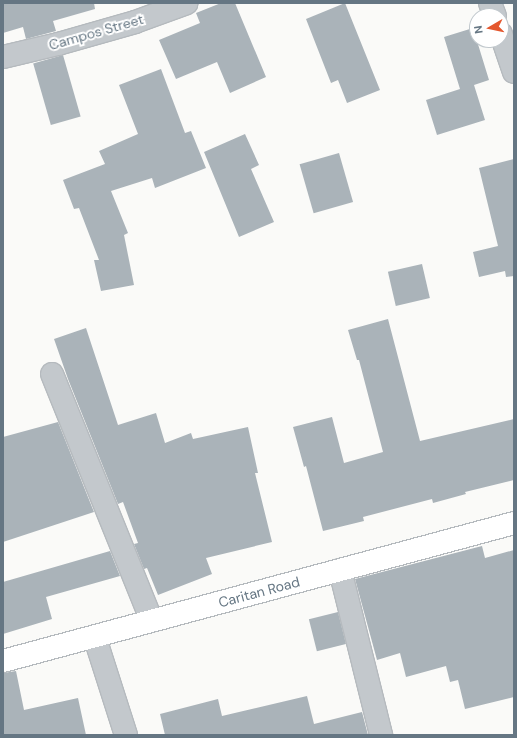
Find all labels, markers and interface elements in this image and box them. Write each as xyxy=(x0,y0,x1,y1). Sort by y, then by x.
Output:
north arrow xyxy=(469,8,509,48)
street label: Campos Street xyxy=(47,10,145,54)
text: N xyxy=(471,25,486,35)
street label: Caritan Road xyxy=(216,573,302,611)

